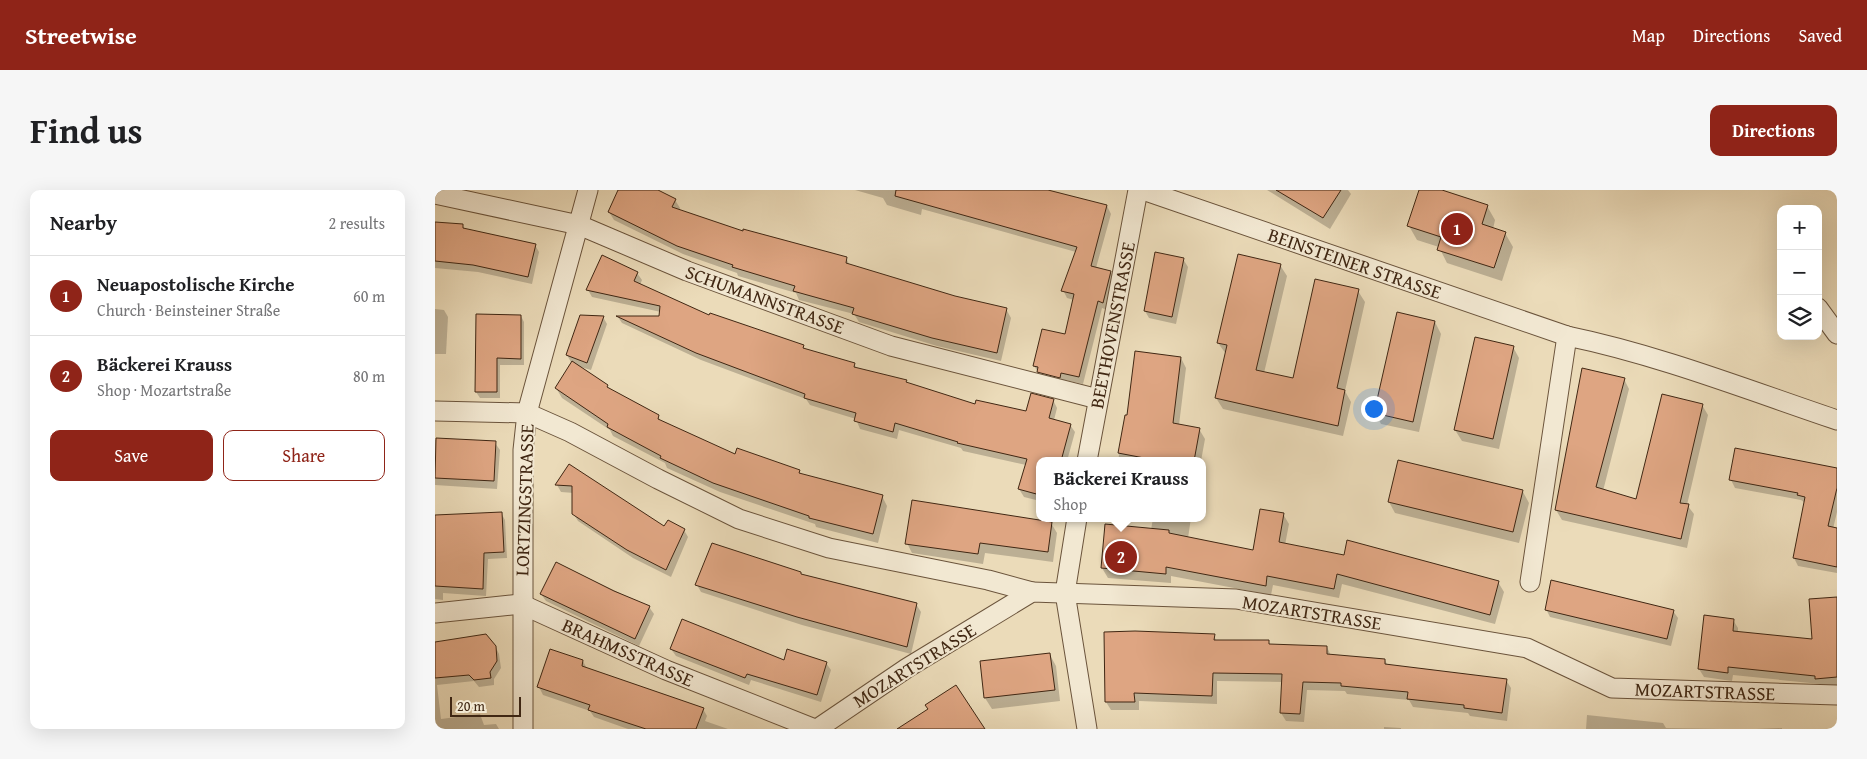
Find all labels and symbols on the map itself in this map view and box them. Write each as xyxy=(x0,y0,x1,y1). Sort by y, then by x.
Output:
pin: 1 xyxy=(1441,210,1473,248)
street label: BEINSTEINER STRASSE xyxy=(1265,220,1446,306)
street label: BEETHOVENSTRASSE xyxy=(1082,239,1142,411)
street label: SCHUMANNSTRASSE xyxy=(682,257,849,341)
your location xyxy=(1361,396,1387,422)
street label: LORTZINGSTRASSE xyxy=(507,423,541,576)
pin: 2 xyxy=(1105,538,1137,576)
street label: MOZARTSTRASSE xyxy=(1240,587,1384,637)
street label: BRAHMSSTRASSE xyxy=(558,610,699,694)
street label: MOZARTSTRASSE xyxy=(847,616,981,714)
street label: MOZARTSTRASSE xyxy=(1634,675,1776,707)
scale bar xyxy=(450,694,521,717)

